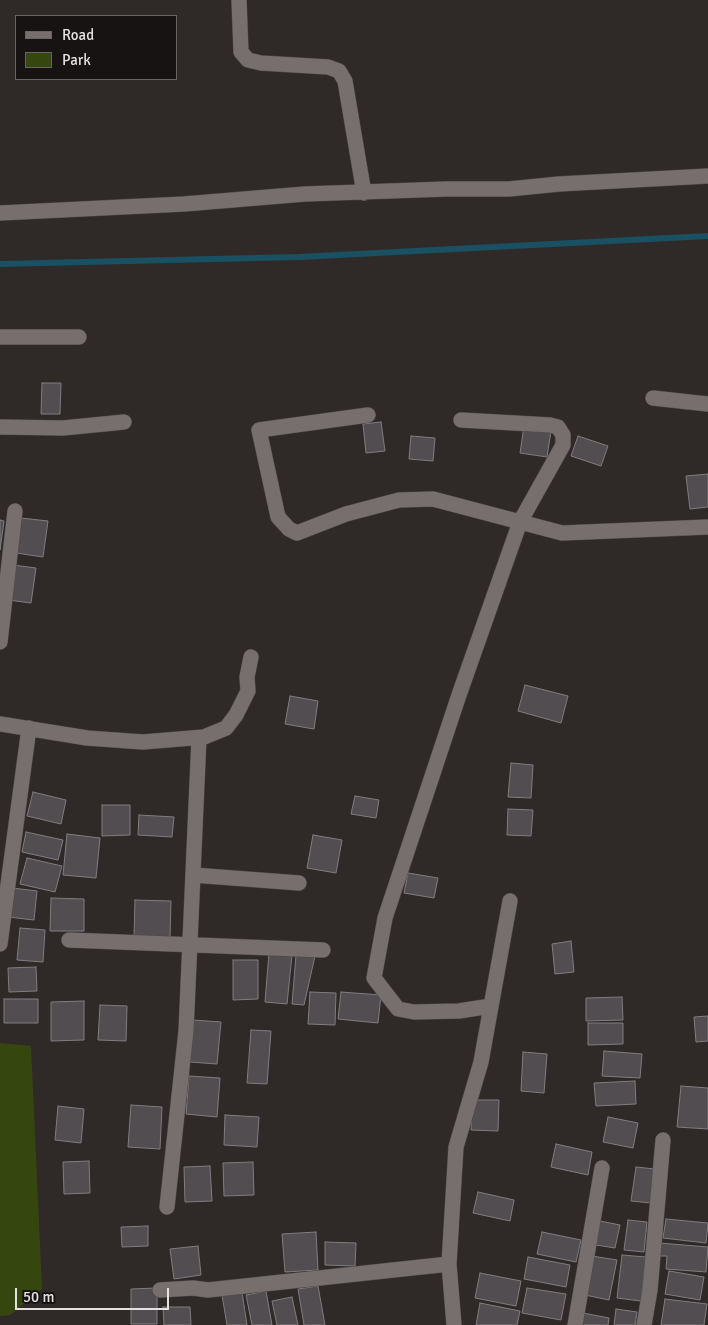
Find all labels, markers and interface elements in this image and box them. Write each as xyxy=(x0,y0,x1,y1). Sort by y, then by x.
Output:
legend xyxy=(15,15,178,80)
text: Road xyxy=(62,26,94,44)
text: Park xyxy=(62,51,91,69)
scale bar xyxy=(18,1278,171,1310)
text: 50 m xyxy=(23,1288,54,1306)

